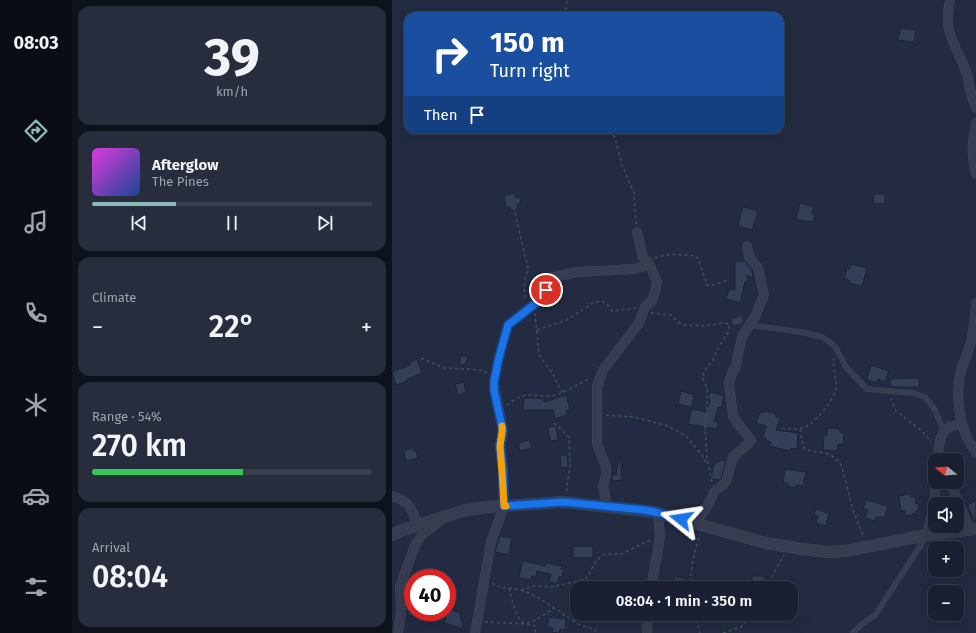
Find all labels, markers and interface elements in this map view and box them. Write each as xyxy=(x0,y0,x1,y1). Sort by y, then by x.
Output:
text: 39 xyxy=(204,26,260,89)
text: 150 m xyxy=(490,26,565,59)
icon: right xyxy=(424,28,476,80)
text: 08:03 xyxy=(13,32,59,54)
text: Turn right xyxy=(490,60,570,82)
text: km/h xyxy=(216,84,248,99)
icon: arrive xyxy=(466,104,488,126)
text: Then xyxy=(424,106,458,124)
icon: directions xyxy=(22,117,50,145)
text: Afterglow xyxy=(152,156,218,174)
text: The Pines xyxy=(152,174,209,189)
icon: music xyxy=(22,208,50,236)
icon: previous xyxy=(128,212,150,234)
icon: pause xyxy=(221,212,243,234)
icon: next xyxy=(314,212,336,234)
pin xyxy=(529,273,563,307)
icon: arrive xyxy=(535,279,557,301)
text: Climate xyxy=(92,290,136,305)
icon: phone xyxy=(22,299,50,327)
text: 22° xyxy=(209,309,255,345)
text: − xyxy=(92,314,103,341)
text: + xyxy=(361,314,372,341)
icon: climate xyxy=(22,391,50,419)
text: Range · 54% xyxy=(92,409,162,424)
text: 270 km xyxy=(92,428,187,464)
north arrow xyxy=(928,453,964,489)
map controls xyxy=(928,453,964,621)
icon: car xyxy=(22,482,50,510)
button: sound xyxy=(928,497,964,533)
position arrow xyxy=(660,498,702,540)
text: Arrival xyxy=(92,540,130,555)
button: + xyxy=(928,541,964,577)
text: 08:04 xyxy=(92,559,168,595)
speed limit sign: 40 xyxy=(404,569,456,621)
icon: filters xyxy=(22,573,50,601)
button: − xyxy=(928,585,964,621)
text: 08:04 · 1 min · 350 m xyxy=(616,592,752,610)

